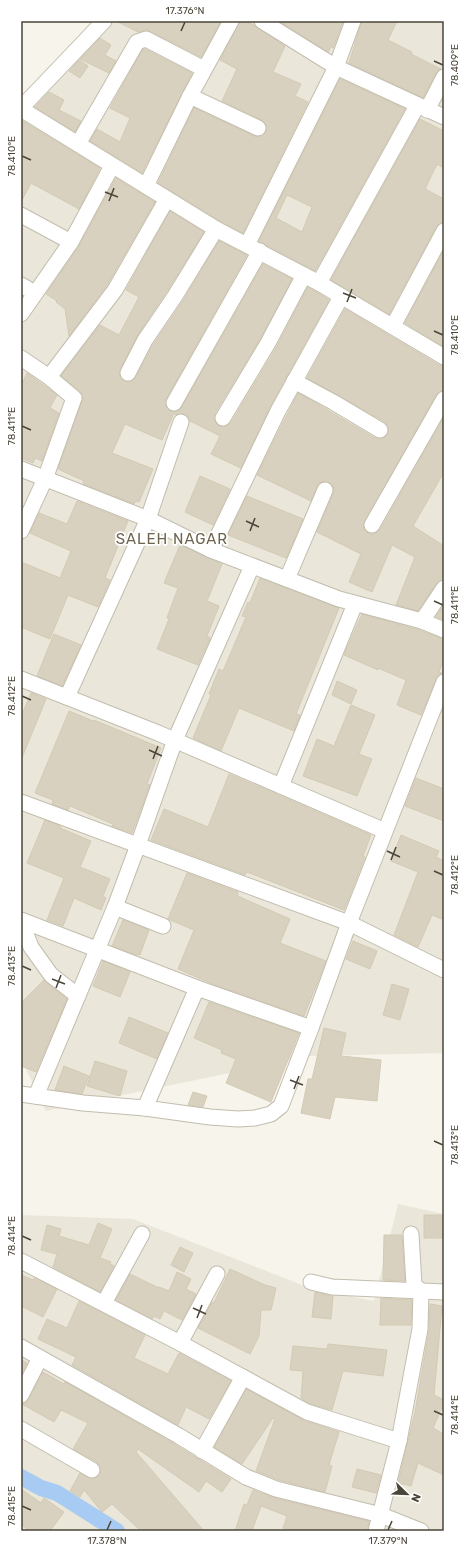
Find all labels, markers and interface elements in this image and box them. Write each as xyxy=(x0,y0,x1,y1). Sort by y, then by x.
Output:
text: 17.376°N xyxy=(166,5,205,17)
text: 78.409°E xyxy=(449,44,461,86)
text: 78.410°E xyxy=(6,136,18,176)
text: 78.410°E xyxy=(449,315,461,355)
text: 78.411°E xyxy=(6,407,18,445)
district label: SALEH NAGAR xyxy=(116,530,228,548)
text: 78.411°E xyxy=(449,586,461,624)
text: 78.412°E xyxy=(6,676,18,716)
text: 78.412°E xyxy=(449,855,461,895)
text: 78.413°E xyxy=(6,946,18,986)
text: 78.413°E xyxy=(449,1125,461,1165)
text: 78.414°E xyxy=(6,1216,18,1256)
text: 78.414°E xyxy=(449,1395,461,1435)
north arrow xyxy=(387,1474,427,1514)
text: 78.415°E xyxy=(6,1486,18,1526)
text: N xyxy=(408,1492,423,1504)
text: 17.378°N xyxy=(87,1535,127,1547)
text: 17.379°N xyxy=(368,1535,408,1547)

